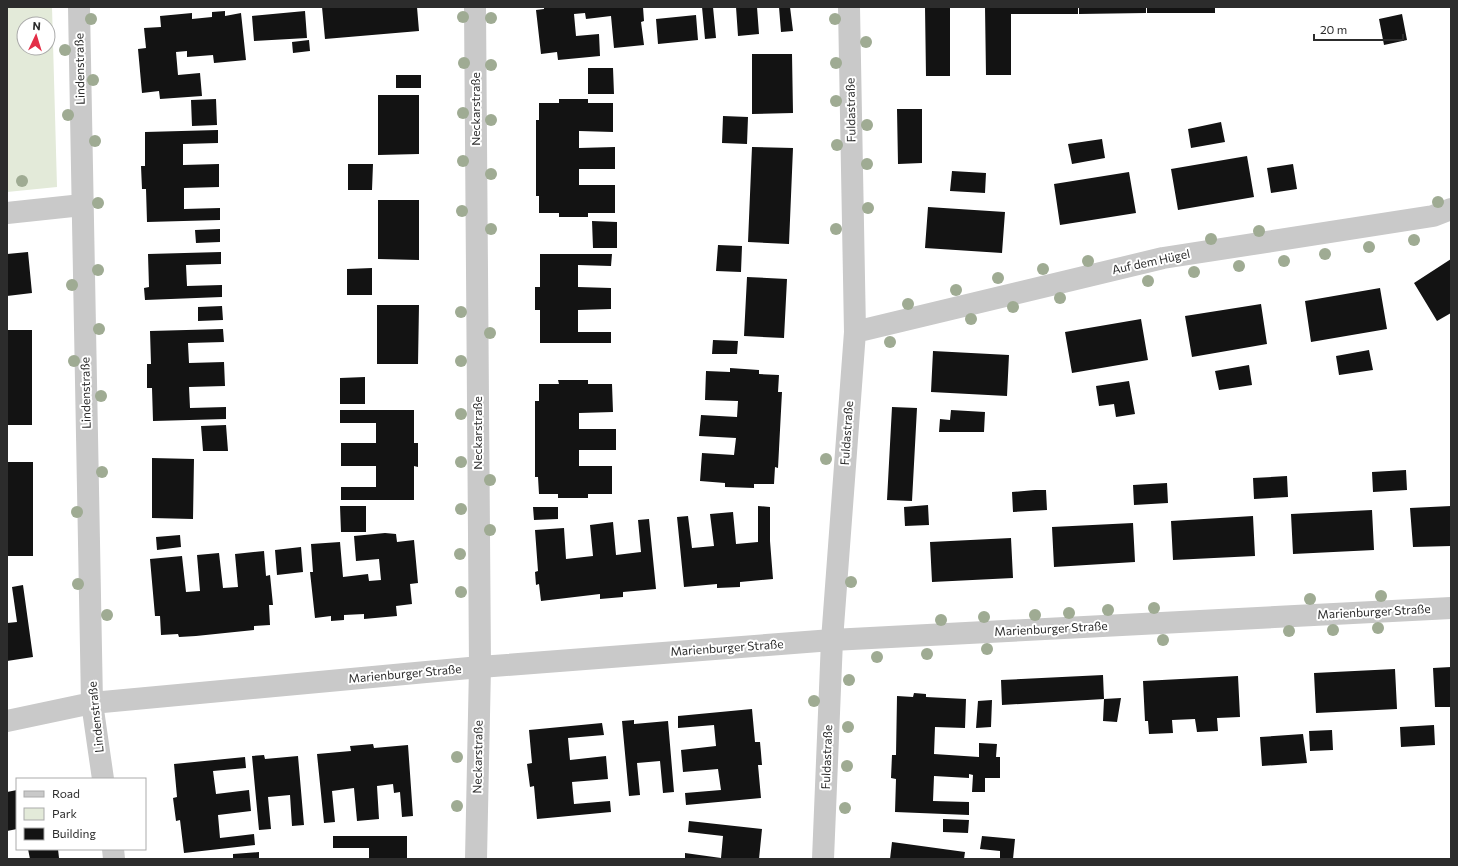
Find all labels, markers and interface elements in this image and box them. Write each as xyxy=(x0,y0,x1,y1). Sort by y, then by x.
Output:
north arrow xyxy=(16,16,56,56)
scale bar xyxy=(1314,16,1403,42)
text: N xyxy=(32,19,41,32)
text: 20 m xyxy=(1320,22,1347,36)
street label: Lindenstraße xyxy=(71,33,87,105)
street label: Neckarstraße xyxy=(468,72,482,146)
street label: Fuldastraße xyxy=(842,78,858,142)
street label: Auf dem Hügel xyxy=(1111,246,1191,276)
street label: Lindenstraße xyxy=(77,357,93,429)
street label: Neckarstraße xyxy=(470,396,484,470)
street label: Fuldastraße xyxy=(837,400,855,466)
street label: Marienburger Straße xyxy=(1317,601,1431,621)
street label: Marienburger Straße xyxy=(994,618,1108,638)
street label: Marienburger Straße xyxy=(670,636,784,658)
street label: Marienburger Straße xyxy=(348,661,462,685)
street label: Lindenstraße xyxy=(84,681,106,754)
street label: Neckarstraße xyxy=(469,720,485,794)
street label: Fuldastraße xyxy=(818,724,834,789)
legend xyxy=(16,778,146,850)
text: Road xyxy=(52,786,80,800)
text: Park xyxy=(52,806,78,820)
text: Building xyxy=(52,826,96,840)

